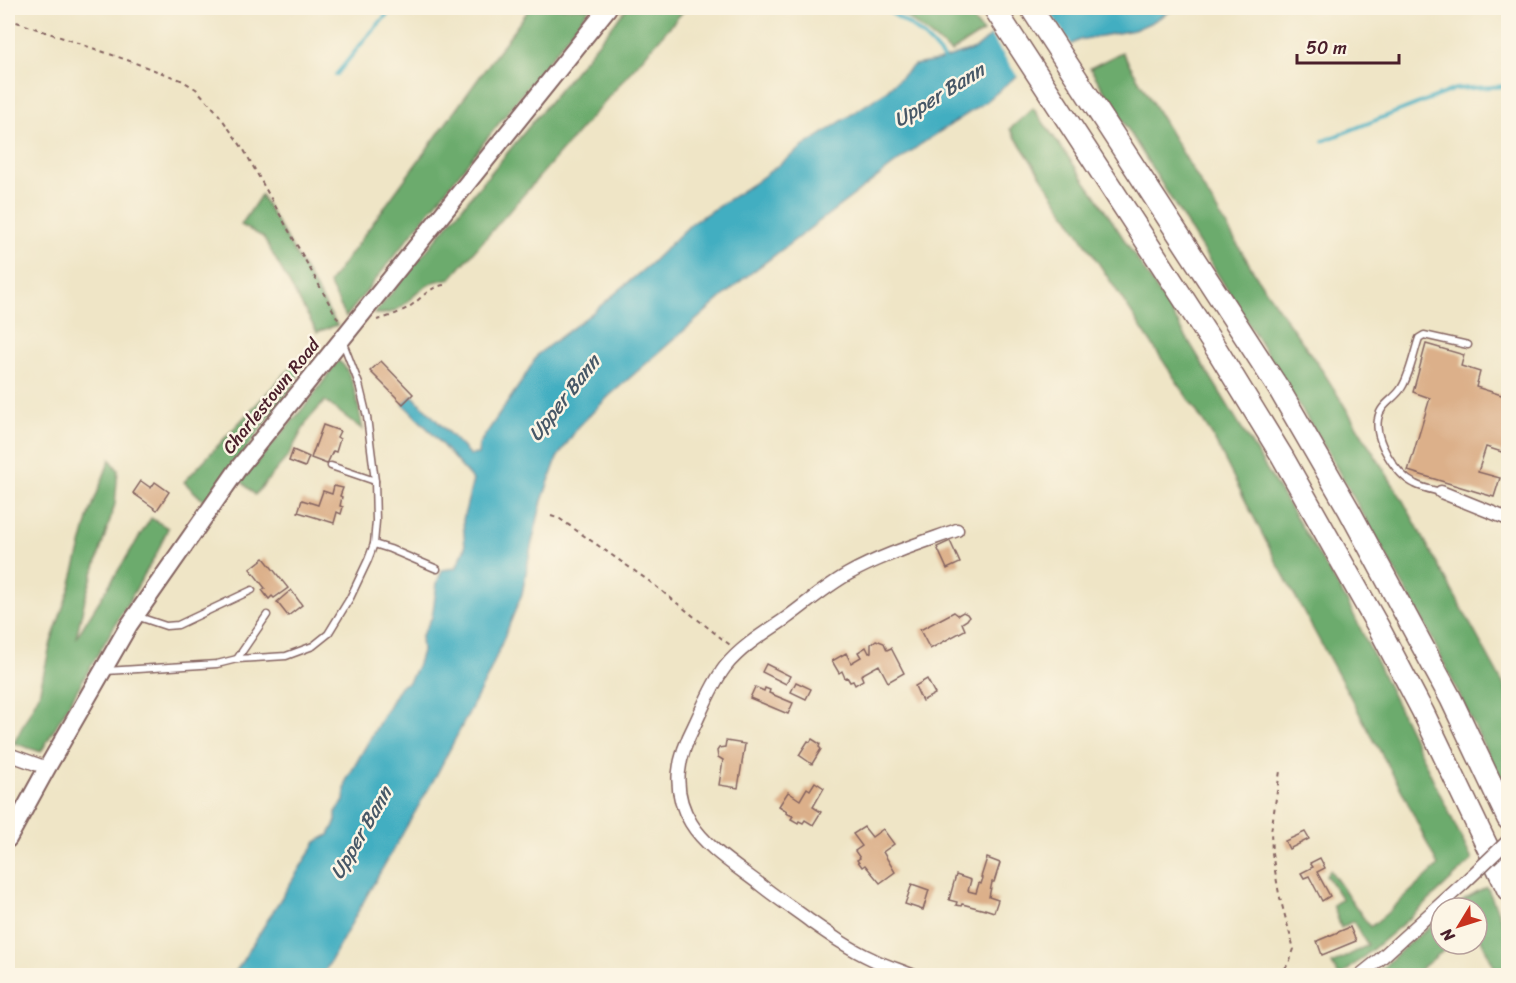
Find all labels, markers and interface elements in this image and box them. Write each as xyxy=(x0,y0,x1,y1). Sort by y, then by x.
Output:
scale bar xyxy=(1297,27,1399,65)
text: 50 m xyxy=(1306,32,1347,64)
water label: Upper Bann xyxy=(886,52,994,137)
street label: Charlestown Road xyxy=(214,330,329,461)
water label: Upper Bann xyxy=(519,345,611,449)
water label: Upper Bann xyxy=(320,778,403,886)
north arrow xyxy=(1429,896,1489,956)
text: N xyxy=(1432,921,1463,949)

